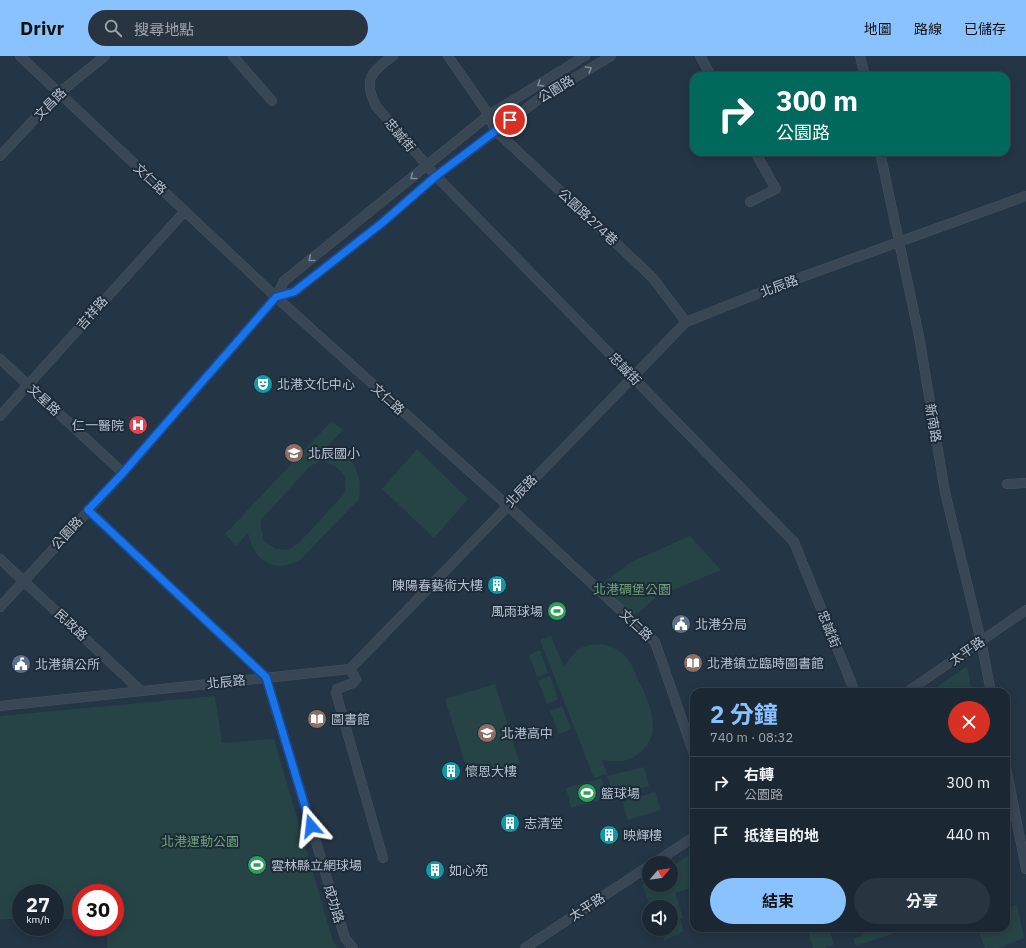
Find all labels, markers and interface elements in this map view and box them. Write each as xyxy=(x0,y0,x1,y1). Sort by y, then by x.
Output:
search box xyxy=(88,10,368,46)
text: Drivr xyxy=(20,16,64,40)
icon: search xyxy=(102,17,124,39)
text: 搜尋地點 xyxy=(134,20,194,39)
text: 地圖 xyxy=(864,20,892,38)
text: 路線 xyxy=(914,20,942,38)
text: 已儲存 xyxy=(964,20,1006,38)
one-way arrow xyxy=(585,67,592,74)
street label: 公園路 xyxy=(535,72,577,106)
one-way arrow xyxy=(537,79,544,87)
text: 300 m xyxy=(776,82,858,119)
street label: 文昌路 xyxy=(30,84,70,124)
icon: right xyxy=(710,88,762,140)
pin xyxy=(493,103,527,137)
icon: arrive xyxy=(499,109,521,131)
street label: 忠誠街 xyxy=(381,115,419,155)
text: 公園路 xyxy=(776,121,830,144)
street label: 文仁路 xyxy=(130,159,170,199)
one-way arrow xyxy=(410,173,417,180)
street label: 公園路274巷 xyxy=(555,185,621,249)
one-way arrow xyxy=(309,254,316,261)
street label: 北辰路 xyxy=(758,271,800,301)
street label: 吉祥路 xyxy=(73,293,111,333)
street label: 忠誠街 xyxy=(605,349,645,389)
theatre icon: 北港文化中心 xyxy=(252,373,274,395)
place label: 北港文化中心 xyxy=(277,376,355,393)
street label: 文星路 xyxy=(24,380,64,420)
street label: 文仁路 xyxy=(368,380,408,418)
street label: 新南路 xyxy=(921,402,945,444)
hospital icon: 仁一醫院 xyxy=(127,414,149,436)
place label: 仁一醫院 xyxy=(72,417,124,434)
school or university icon: 北辰國小 xyxy=(283,442,305,464)
place label: 北辰國小 xyxy=(308,445,360,462)
street label: 北辰路 xyxy=(501,471,541,511)
street label: 公園路 xyxy=(48,513,86,553)
building icon: 陳陽春藝術大樓 xyxy=(486,574,508,596)
place label: 陳陽春藝術大樓 xyxy=(392,577,483,594)
park label: 北港碉堡公園 xyxy=(593,581,671,598)
sports icon: 風雨球場 xyxy=(546,600,568,622)
place label: 風雨球場 xyxy=(491,603,543,620)
street label: 民政路 xyxy=(51,605,91,645)
street label: 文仁路 xyxy=(616,605,656,645)
street label: 忠誠街 xyxy=(814,608,844,650)
public building icon: 北港分局 xyxy=(670,613,692,635)
place label: 北港分局 xyxy=(695,616,747,633)
street label: 太平路 xyxy=(946,633,988,669)
library icon: 北港鎮立臨時圖書館 xyxy=(682,652,704,674)
public building icon: 北港鎮公所 xyxy=(10,653,32,675)
place label: 北港鎮立臨時圖書館 xyxy=(707,655,824,672)
place label: 北港鎮公所 xyxy=(35,656,100,673)
street label: 北辰路 xyxy=(206,672,246,692)
text: 2 分鐘 xyxy=(710,698,778,730)
button: close xyxy=(948,701,990,743)
library icon: 圖書館 xyxy=(306,708,328,730)
place label: 圖書館 xyxy=(331,711,370,728)
school or university icon: 北港高中 xyxy=(476,722,498,744)
place label: 北港高中 xyxy=(501,725,553,742)
text: 740 m · 08:32 xyxy=(710,729,793,746)
building icon: 懷恩大樓 xyxy=(440,760,462,782)
place label: 懷恩大樓 xyxy=(465,763,517,780)
text: 右轉 xyxy=(744,765,774,784)
icon: right xyxy=(710,772,732,794)
text: 300 m xyxy=(946,773,990,792)
sports icon: 籃球場 xyxy=(576,782,598,804)
place label: 籃球場 xyxy=(601,785,640,802)
text: 公園路 xyxy=(744,786,783,803)
position arrow xyxy=(290,805,332,847)
building icon: 志清堂 xyxy=(499,812,521,834)
place label: 志清堂 xyxy=(524,815,563,832)
building icon: 映輝樓 xyxy=(598,824,620,846)
icon: arrive xyxy=(710,824,732,846)
text: 440 m xyxy=(946,825,990,844)
text: 抵達目的地 xyxy=(744,826,819,845)
place label: 映輝樓 xyxy=(623,827,662,844)
park label: 北港運動公園 xyxy=(161,833,239,850)
sports icon: 雲林縣立網球場 xyxy=(246,854,268,876)
north arrow xyxy=(642,856,678,892)
map controls xyxy=(642,856,678,936)
place label: 雲林縣立網球場 xyxy=(271,857,362,874)
building icon: 如心苑 xyxy=(424,859,446,881)
place label: 如心苑 xyxy=(449,862,488,879)
button: 結束 xyxy=(710,878,846,924)
button: 分享 xyxy=(854,878,990,924)
street label: 成功路 xyxy=(320,883,348,925)
speed limit sign: 30 xyxy=(72,884,124,936)
street label: 太平路 xyxy=(566,889,608,925)
text: 27 xyxy=(26,891,50,918)
button: sound xyxy=(642,900,678,936)
text: km/h xyxy=(26,913,50,926)

